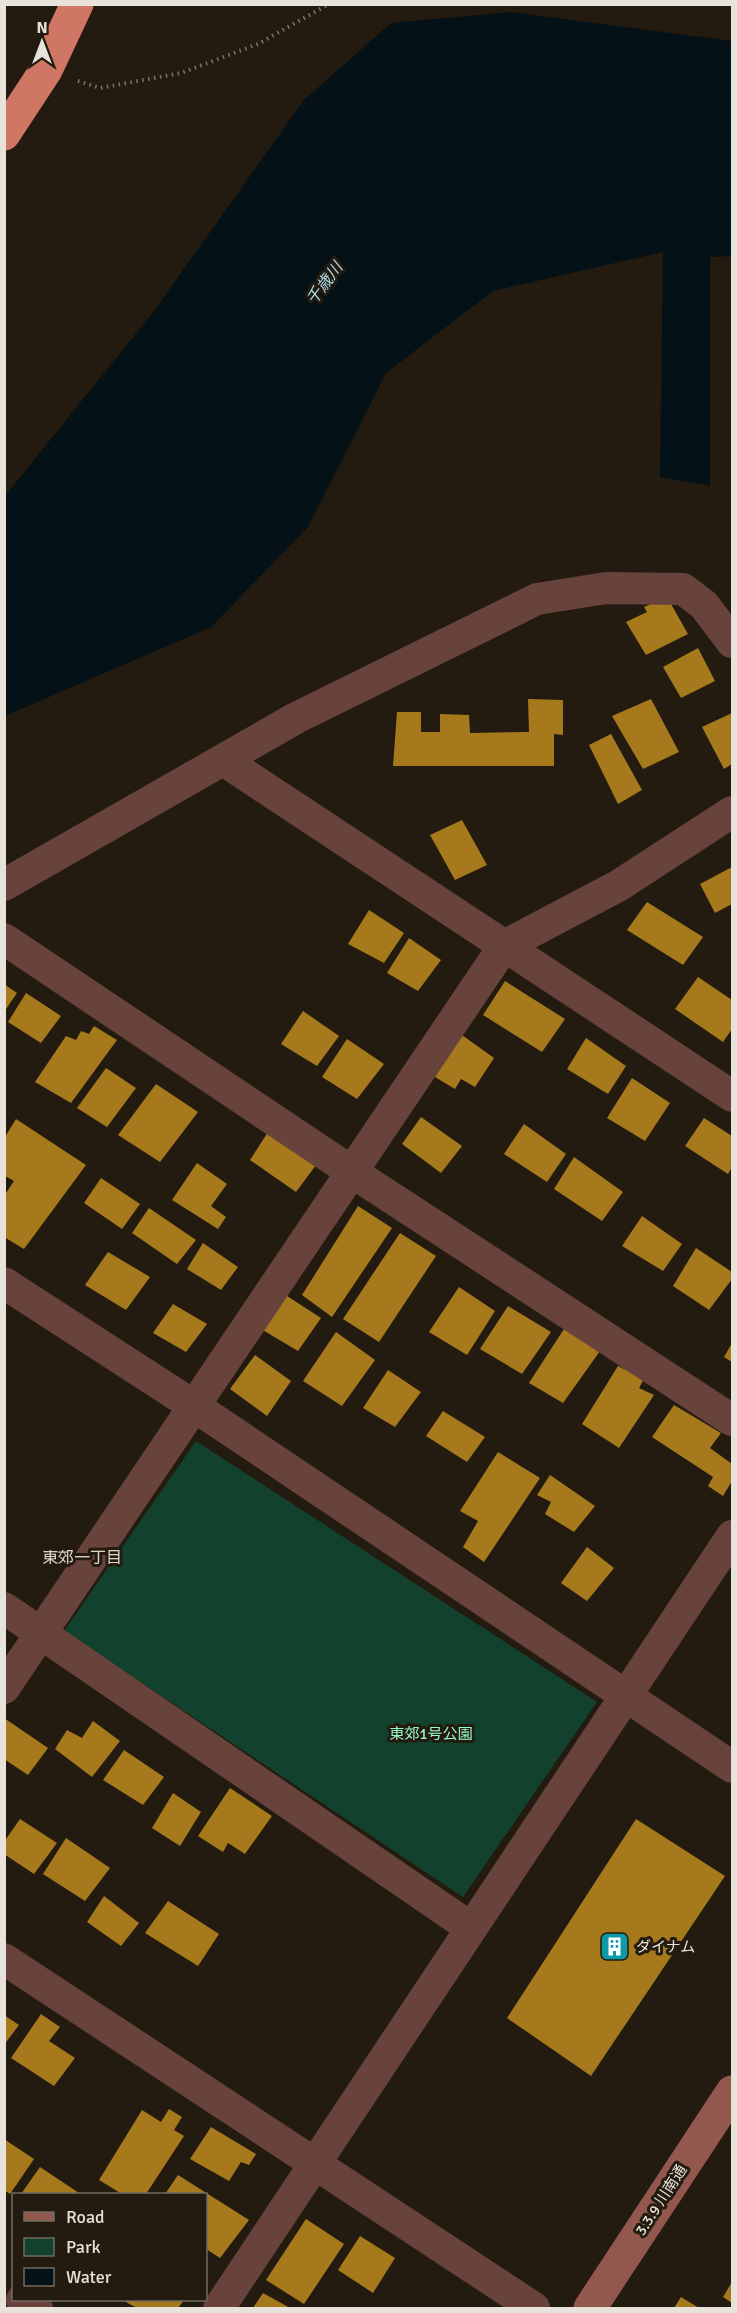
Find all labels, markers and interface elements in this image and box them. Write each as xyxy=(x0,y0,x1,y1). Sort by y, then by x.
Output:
north arrow xyxy=(12,12,72,72)
text: N xyxy=(36,18,48,38)
water label: 千歳川 xyxy=(302,257,348,309)
district label: 東郊一丁目 xyxy=(42,1548,122,1568)
park label: 東郊1号公園 xyxy=(389,1725,473,1743)
building icon: ダイナム xyxy=(599,1931,631,1963)
place label: ダイナム xyxy=(636,1938,695,1956)
street label: 3.3.9 川南通 xyxy=(632,2161,690,2239)
legend xyxy=(12,2193,207,2301)
text: Road xyxy=(66,2206,105,2228)
text: Park xyxy=(66,2236,101,2258)
text: Water xyxy=(66,2266,112,2288)

